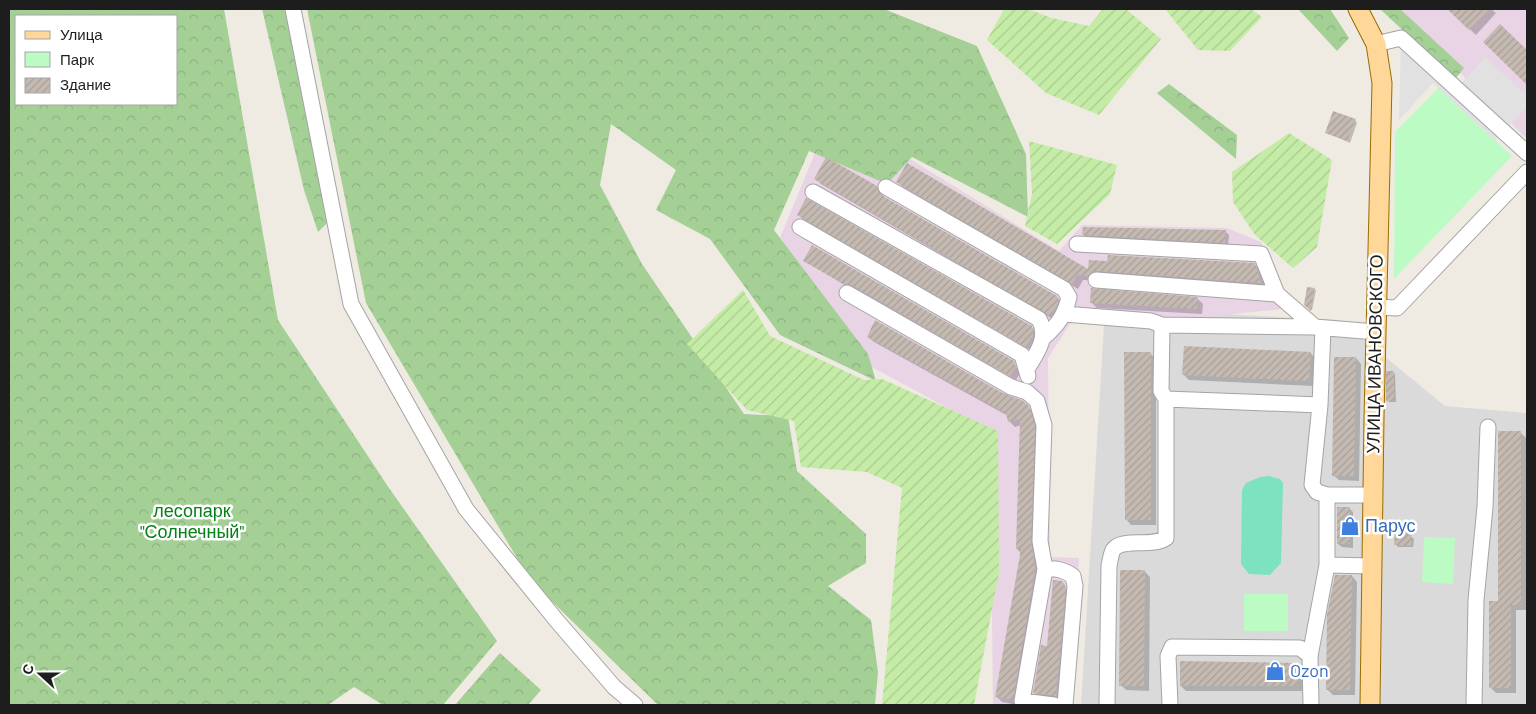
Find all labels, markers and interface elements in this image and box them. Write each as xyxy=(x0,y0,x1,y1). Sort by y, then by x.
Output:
legend xyxy=(15,15,178,105)
text: Улица xyxy=(60,25,103,43)
text: Парк xyxy=(60,50,94,68)
text: Здание xyxy=(60,75,111,93)
street label: УЛИЦА ИВАНОВСКОГО xyxy=(1361,254,1387,454)
park label: лесопарк "Солнечный" xyxy=(140,499,244,542)
place label: Парус xyxy=(1365,514,1416,536)
shop icon: Парус xyxy=(1339,515,1361,537)
north arrow xyxy=(15,649,65,699)
place label: Ozon xyxy=(1290,659,1329,681)
shop icon: Ozon xyxy=(1264,660,1286,682)
text: С xyxy=(18,661,37,677)

